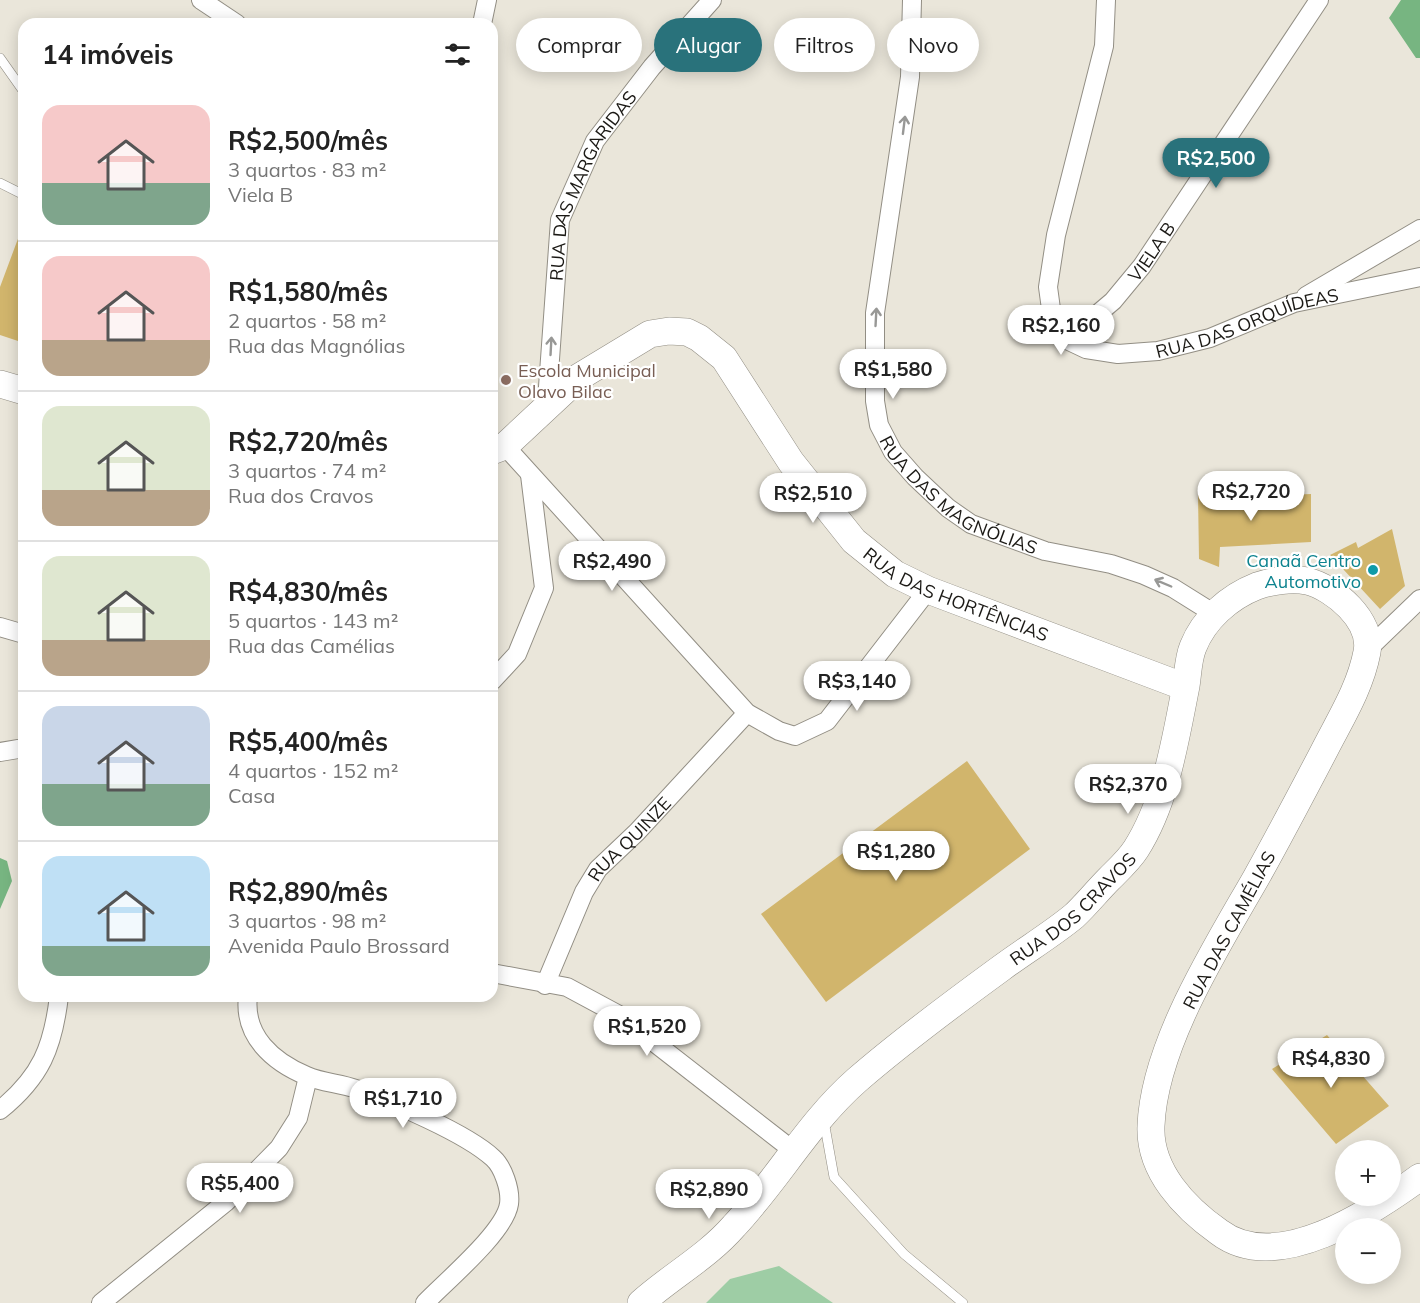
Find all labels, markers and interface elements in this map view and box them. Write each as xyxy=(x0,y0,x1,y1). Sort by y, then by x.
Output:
chip: Comprar xyxy=(516,18,642,72)
chip: Alugar xyxy=(654,18,762,72)
chip: Filtros xyxy=(774,18,875,72)
chip: Novo xyxy=(887,18,979,72)
text: 14 imóveis xyxy=(42,38,174,71)
icon: filters xyxy=(441,38,474,71)
street label: RUA DAS MARGARIDAS xyxy=(544,86,641,282)
one-way arrow xyxy=(899,115,910,135)
text: R$2,500/mês xyxy=(228,124,388,157)
icon: home xyxy=(90,129,162,201)
pin: R$2,500 xyxy=(1161,138,1271,189)
text: R$2,500 xyxy=(1177,145,1256,170)
text: 3 quartos · 83 m² xyxy=(228,157,386,182)
text: Viela B xyxy=(228,182,293,207)
street label: VIELA B xyxy=(1123,217,1180,286)
text: R$1,580/mês xyxy=(228,275,388,308)
icon: home xyxy=(90,280,162,352)
street label: RUA DAS ORQUÍDEAS xyxy=(1153,283,1340,363)
pin: R$2,160 xyxy=(1006,305,1116,356)
text: 2 quartos · 58 m² xyxy=(228,308,386,333)
one-way arrow xyxy=(870,308,881,328)
text: R$2,160 xyxy=(1022,312,1101,337)
text: Rua das Magnólias xyxy=(228,333,406,358)
one-way arrow xyxy=(545,337,556,356)
pin: R$1,580 xyxy=(838,349,948,400)
text: R$1,580 xyxy=(854,356,933,381)
place label: Escola Municipal Olavo Bilac xyxy=(518,359,656,403)
marker: Escola Municipal Olavo Bilac xyxy=(499,373,513,387)
text: R$2,720/mês xyxy=(228,425,388,458)
icon: home xyxy=(90,430,162,502)
street label: RUA DAS MAGNÓLIAS xyxy=(875,431,1041,559)
text: 3 quartos · 74 m² xyxy=(228,458,386,483)
pin: R$2,720 xyxy=(1196,471,1306,522)
pin: R$2,510 xyxy=(758,473,868,524)
text: R$2,720 xyxy=(1212,478,1291,503)
text: R$2,510 xyxy=(774,480,853,505)
text: Rua dos Cravos xyxy=(228,483,374,508)
pin: R$2,490 xyxy=(557,541,667,592)
street label: RUA DAS HORTÊNCIAS xyxy=(859,542,1052,646)
text: R$2,490 xyxy=(573,548,652,573)
place label: Canaã Centro Automotivo xyxy=(1246,549,1361,593)
marker: Canaã Centro Automotivo xyxy=(1366,563,1380,577)
text: R$4,830/mês xyxy=(228,575,388,608)
one-way arrow xyxy=(1155,577,1173,589)
icon: home xyxy=(90,580,162,652)
text: 5 quartos · 143 m² xyxy=(228,608,398,633)
text: Rua das Camélias xyxy=(228,633,395,658)
pin: R$3,140 xyxy=(802,661,912,712)
text: R$3,140 xyxy=(818,668,897,693)
text: R$5,400/mês xyxy=(228,725,388,758)
icon: home xyxy=(90,730,162,802)
text: 4 quartos · 152 m² xyxy=(228,758,398,783)
pin: R$2,370 xyxy=(1073,764,1183,815)
text: R$2,370 xyxy=(1089,771,1168,796)
text: Casa xyxy=(228,783,275,808)
street label: RUA QUINZE xyxy=(582,792,676,885)
pin: R$1,280 xyxy=(841,831,951,882)
text: R$1,280 xyxy=(857,838,936,863)
street label: RUA DOS CRAVOS xyxy=(1005,847,1141,970)
street label: RUA DAS CAMÉLIAS xyxy=(1178,847,1280,1013)
text: R$2,890/mês xyxy=(228,875,388,908)
icon: home xyxy=(90,880,162,952)
text: 3 quartos · 98 m² xyxy=(228,908,386,933)
text: Avenida Paulo Brossard xyxy=(228,933,450,958)
pin: R$1,520 xyxy=(592,1006,702,1057)
text: R$1,520 xyxy=(608,1013,687,1038)
pin: R$4,830 xyxy=(1276,1038,1386,1089)
text: R$4,830 xyxy=(1292,1045,1371,1070)
pin: R$1,710 xyxy=(348,1078,458,1129)
text: R$1,710 xyxy=(364,1085,443,1110)
map controls xyxy=(1335,1140,1401,1284)
button: + xyxy=(1335,1140,1401,1206)
pin: R$5,400 xyxy=(185,1163,295,1214)
pin: R$2,890 xyxy=(654,1169,764,1220)
text: R$5,400 xyxy=(201,1170,280,1195)
text: R$2,890 xyxy=(670,1176,749,1201)
button: − xyxy=(1335,1218,1401,1284)

